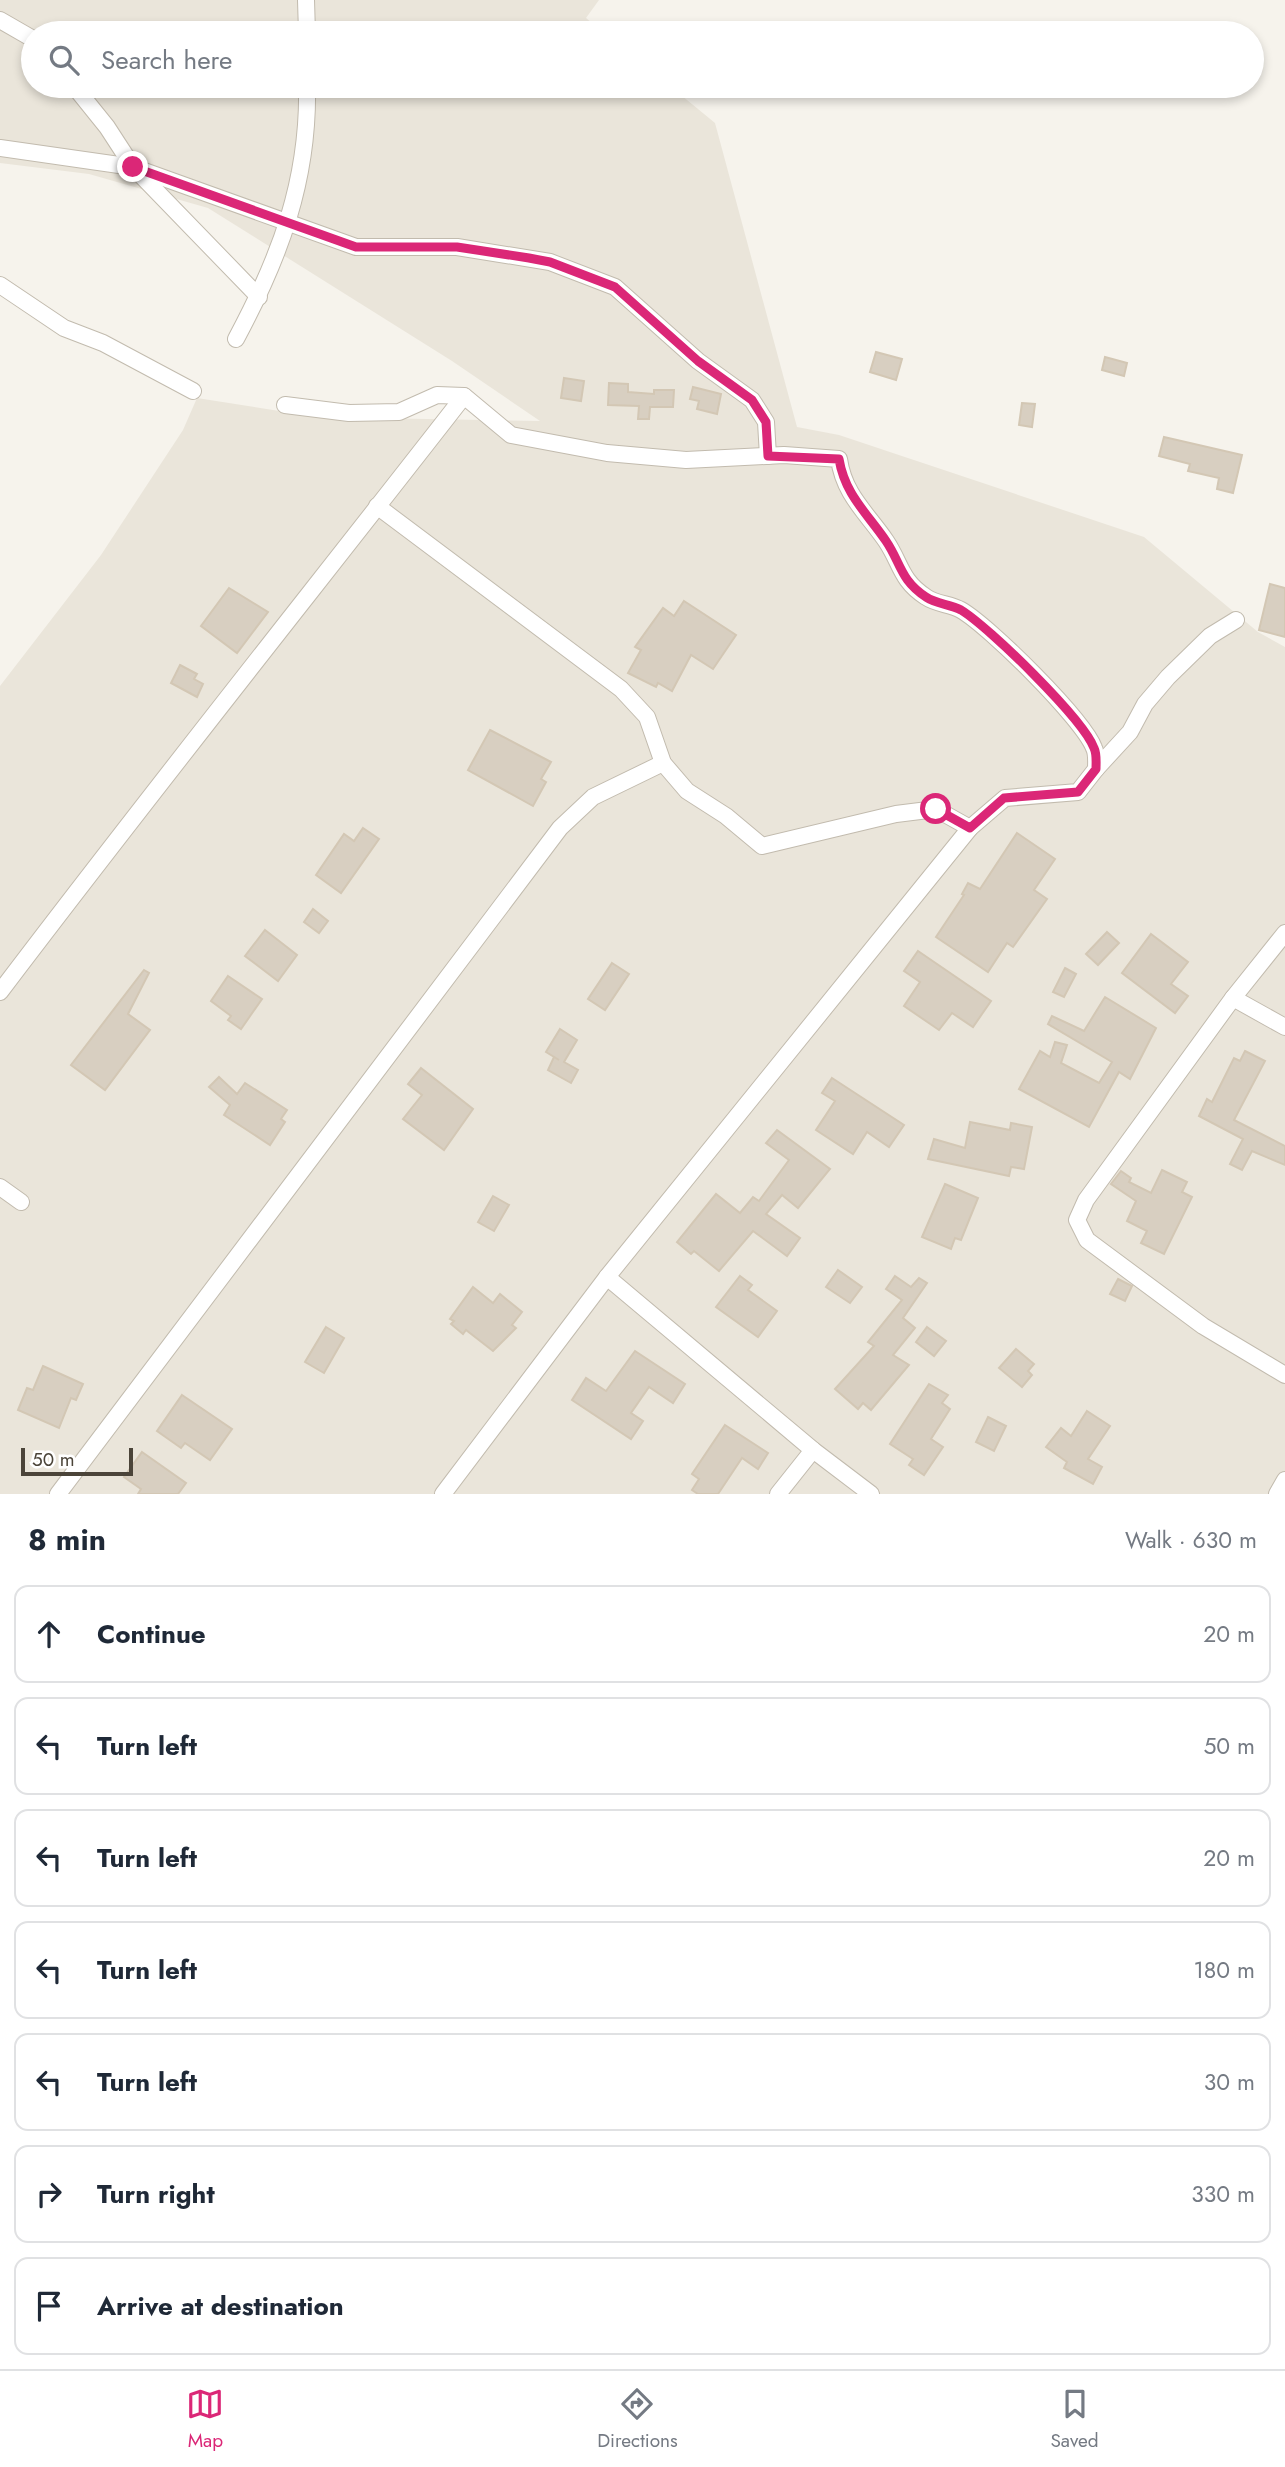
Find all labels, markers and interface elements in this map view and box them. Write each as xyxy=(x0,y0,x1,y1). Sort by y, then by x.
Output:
search box xyxy=(21,21,1264,98)
icon: search xyxy=(45,41,83,79)
text: Search here xyxy=(101,41,233,79)
route end xyxy=(117,151,148,182)
route start xyxy=(920,793,951,824)
scale bar xyxy=(21,1445,133,1477)
text: 50 m xyxy=(32,1446,75,1473)
text: 8 min xyxy=(28,1518,106,1561)
text: Walk · 630 m xyxy=(1125,1523,1257,1557)
icon: ahead xyxy=(30,1615,68,1653)
text: Continue xyxy=(97,1615,206,1653)
text: 20 m xyxy=(1203,1617,1255,1651)
icon: left xyxy=(30,1727,68,1765)
text: Turn left xyxy=(97,1727,197,1765)
text: 50 m xyxy=(1203,1729,1255,1763)
icon: left xyxy=(30,1839,68,1877)
text: Turn left xyxy=(97,1839,197,1877)
text: 20 m xyxy=(1203,1841,1255,1875)
icon: left xyxy=(30,1951,68,1989)
text: Turn left xyxy=(97,1951,197,1989)
text: 180 m xyxy=(1193,1953,1255,1987)
icon: left xyxy=(30,2063,68,2101)
text: Turn left xyxy=(97,2063,197,2101)
text: 30 m xyxy=(1204,2065,1255,2099)
icon: right xyxy=(30,2175,68,2213)
text: Turn right xyxy=(97,2175,215,2213)
text: 330 m xyxy=(1191,2177,1255,2211)
icon: arrive xyxy=(30,2287,68,2325)
text: Arrive at destination xyxy=(97,2287,344,2325)
tab: Map xyxy=(186,2385,224,2454)
tab: Directions xyxy=(597,2385,678,2454)
tab: Saved xyxy=(1050,2385,1099,2454)

